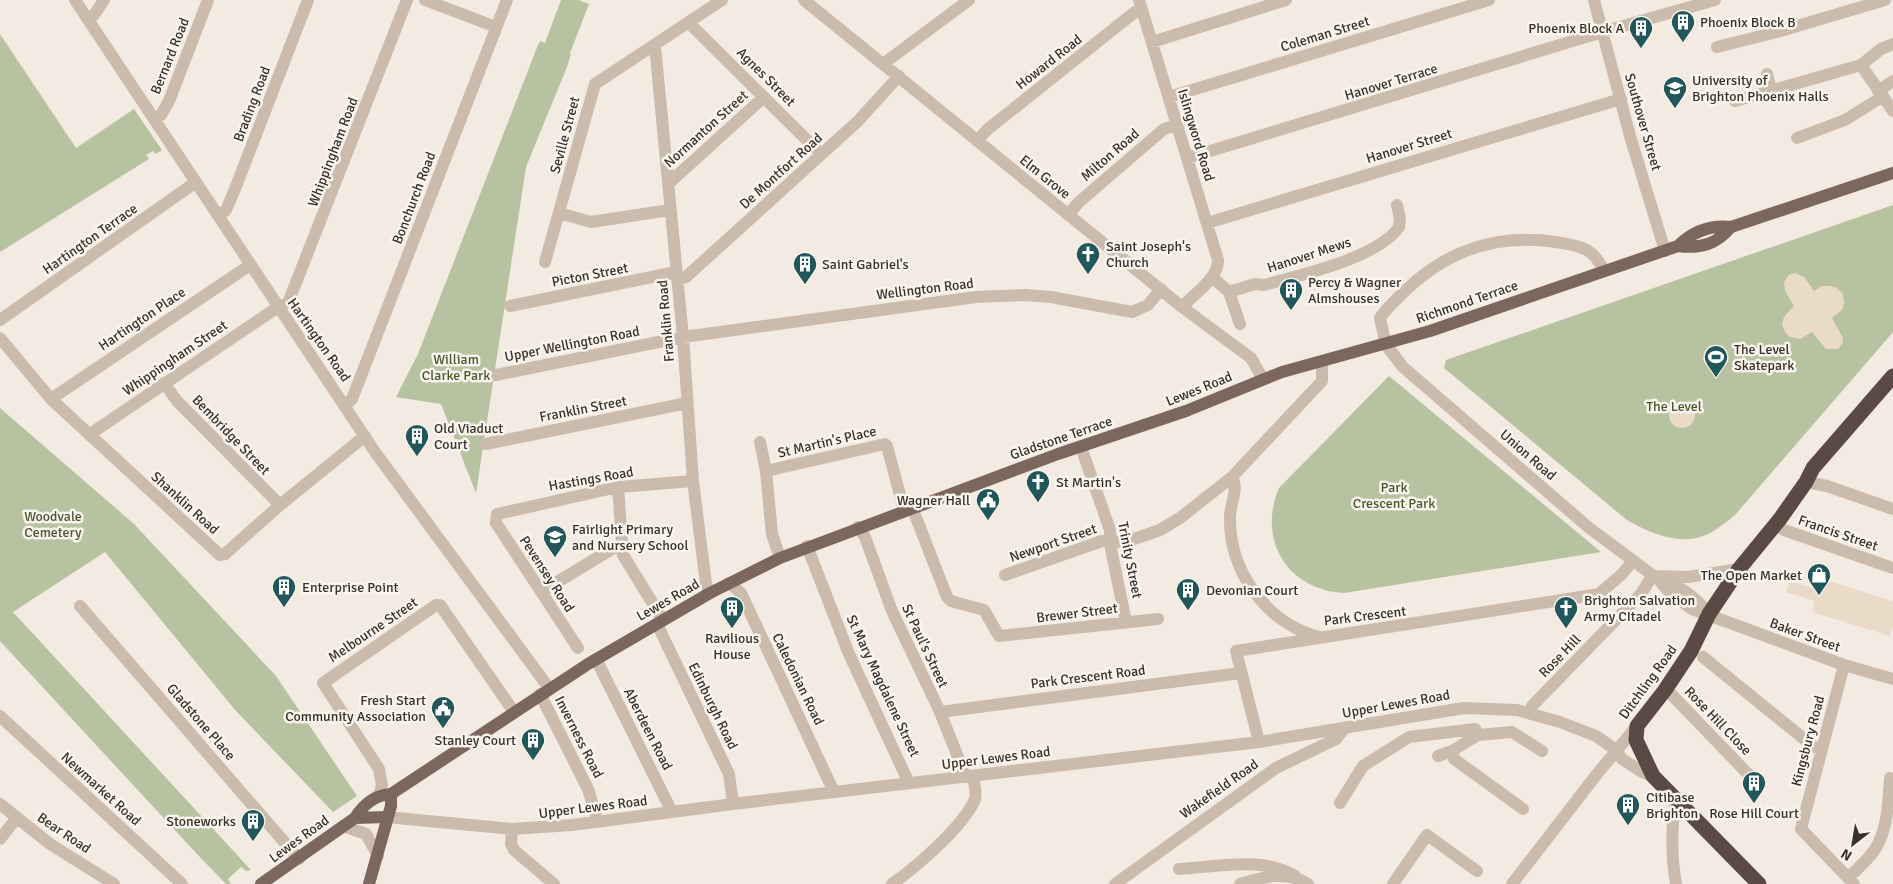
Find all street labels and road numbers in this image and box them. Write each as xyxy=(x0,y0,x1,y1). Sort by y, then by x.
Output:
street label: Coleman Street xyxy=(1278,12,1372,56)
street label: Bernard Road xyxy=(147,15,193,97)
street label: Howard Road xyxy=(1013,31,1085,93)
street label: Agnes Street xyxy=(733,44,799,110)
street label: Hanover Terrace xyxy=(1342,60,1440,104)
street label: Brading Road xyxy=(230,64,274,144)
street label: Southover Street xyxy=(1621,71,1665,173)
street label: Normanton Street xyxy=(661,87,752,171)
street label: Islingword Road xyxy=(1174,87,1218,183)
street label: Whippingham Road xyxy=(304,95,362,209)
street label: Seville Street xyxy=(547,95,583,175)
street label: Milton Road xyxy=(1077,125,1143,185)
street label: Hanover Street xyxy=(1364,125,1454,167)
street label: De Montfort Road xyxy=(736,129,826,213)
street label: Bonchurch Road xyxy=(389,149,439,247)
street label: Elm Grove xyxy=(1016,151,1074,203)
street label: Hartington Terrace xyxy=(39,200,141,278)
street label: Hanover Mews xyxy=(1265,233,1353,277)
street label: Picton Street xyxy=(550,259,630,291)
street label: Wellington Road xyxy=(875,275,975,303)
street label: Richmond Terrace xyxy=(1414,277,1520,327)
street label: Franklin Road xyxy=(654,279,678,363)
street label: Hartington Place xyxy=(95,284,189,354)
street label: Hartington Road xyxy=(284,295,354,385)
street label: Whippingham Street xyxy=(120,317,231,399)
street label: Upper Wellington Road xyxy=(503,323,641,365)
street label: Lewes Road xyxy=(1163,368,1235,410)
street label: Bembridge Street xyxy=(189,391,274,479)
street label: Franklin Street xyxy=(538,392,628,426)
street label: Gladstone Terrace xyxy=(1008,413,1114,463)
street label: St Martin's Place xyxy=(776,422,878,462)
street label: Union Road xyxy=(1496,426,1560,484)
street label: Hastings Road xyxy=(547,463,635,495)
street label: Shanklin Road xyxy=(148,468,222,538)
street label: Francis Street xyxy=(1796,511,1880,555)
street label: Newport Street xyxy=(1007,520,1099,566)
street label: Trinity Street xyxy=(1114,520,1146,600)
street label: Pevensey Road xyxy=(516,533,578,615)
street label: Lewes Road xyxy=(633,575,703,625)
street label: Melbourne Street xyxy=(325,594,421,666)
street label: Brewer Street xyxy=(1035,600,1119,626)
street label: St Paul's Street xyxy=(898,601,952,691)
street label: Park Crescent xyxy=(1323,603,1407,629)
street label: St Mary Magdalene Street xyxy=(843,612,923,760)
street label: Baker Street xyxy=(1767,614,1843,656)
street label: Caledonian Road xyxy=(768,630,828,728)
street label: Rose Hill xyxy=(1535,631,1585,681)
street label: Ditchling Road xyxy=(1615,642,1681,722)
street label: Edinburgh Road xyxy=(685,660,741,752)
street label: Park Crescent Road xyxy=(1030,662,1146,692)
street label: Gladstone Place xyxy=(163,680,239,764)
street label: Rose Hill Close xyxy=(1681,683,1755,759)
street label: Aberdeen Road xyxy=(620,685,676,773)
street label: Upper Lewes Road xyxy=(1341,686,1451,722)
street label: Inverness Road xyxy=(551,693,607,781)
street label: Kingsbury Road xyxy=(1788,694,1828,788)
street label: Upper Lewes Road xyxy=(941,743,1051,773)
street label: Newmarket Road xyxy=(58,749,144,829)
street label: Wakefield Road xyxy=(1176,756,1262,822)
street label: Upper Lewes Road xyxy=(538,792,648,822)
street label: Bear Road xyxy=(34,809,94,857)
street label: Lewes Road xyxy=(266,812,332,866)

